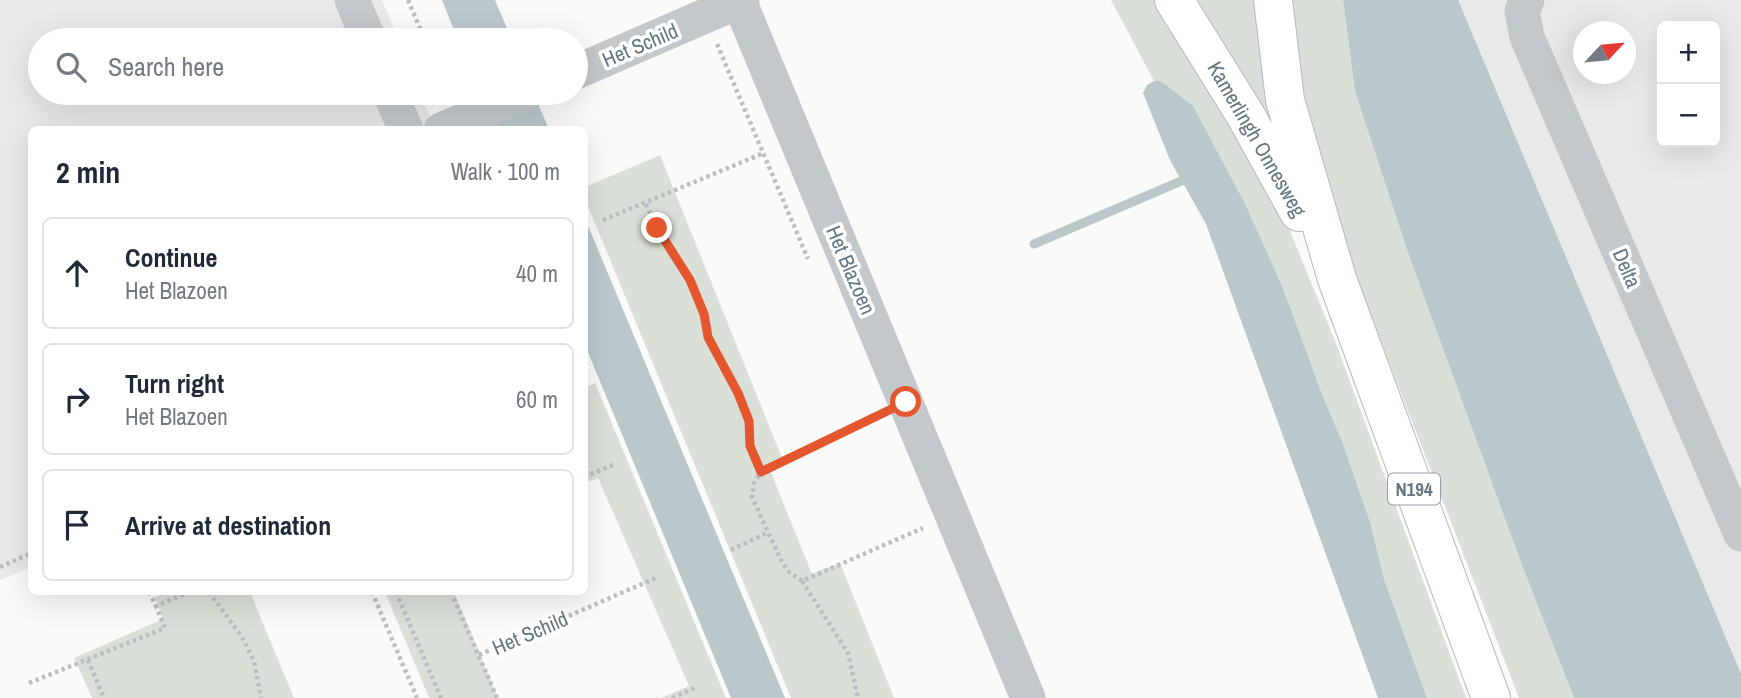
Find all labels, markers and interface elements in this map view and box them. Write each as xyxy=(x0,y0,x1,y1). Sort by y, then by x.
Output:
street label: Het Schild xyxy=(598,16,682,74)
north arrow xyxy=(1573,21,1636,84)
map controls xyxy=(1657,21,1720,147)
button: + xyxy=(1657,21,1720,84)
search box xyxy=(28,28,588,105)
icon: search xyxy=(52,48,90,86)
text: Search here xyxy=(108,49,224,84)
street label: Kamerlingh Onnesweg xyxy=(1201,56,1314,222)
button: − xyxy=(1657,84,1720,147)
text: 2 min xyxy=(56,152,120,192)
text: Walk · 100 m xyxy=(451,156,560,187)
route end xyxy=(641,212,672,243)
street label: Het Blazoen xyxy=(819,221,883,319)
text: Continue xyxy=(125,240,217,275)
street label: Delta xyxy=(1606,244,1648,293)
icon: ahead xyxy=(58,254,96,292)
text: 40 m xyxy=(516,258,558,289)
text: Het Blazoen xyxy=(125,275,228,306)
text: Turn right xyxy=(125,366,224,401)
icon: right xyxy=(58,380,96,418)
text: 60 m xyxy=(516,384,558,415)
route start xyxy=(890,386,921,417)
text: Het Blazoen xyxy=(125,401,228,432)
road number: N194 xyxy=(1388,474,1440,504)
icon: arrive xyxy=(58,506,96,544)
text: Arrive at destination xyxy=(125,508,331,543)
street label: Het Schild xyxy=(488,604,572,662)

